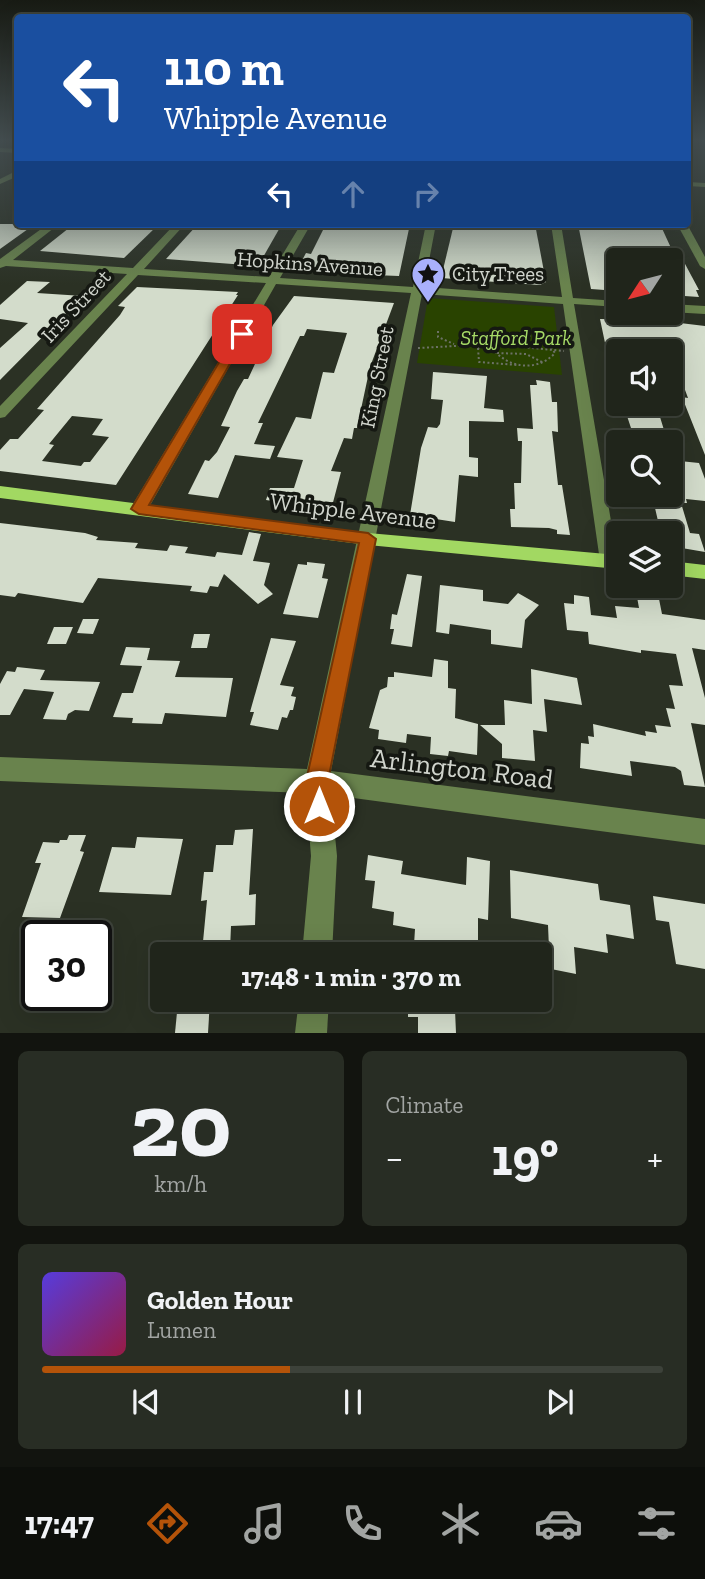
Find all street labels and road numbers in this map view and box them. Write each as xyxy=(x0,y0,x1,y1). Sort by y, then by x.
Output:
street label: Hopkins Avenue xyxy=(236,246,384,281)
street label: Iris Street xyxy=(36,264,116,347)
street label: King Street xyxy=(354,324,399,430)
street label: Whipple Avenue xyxy=(268,486,438,535)
street label: Arlington Road xyxy=(369,741,555,796)

